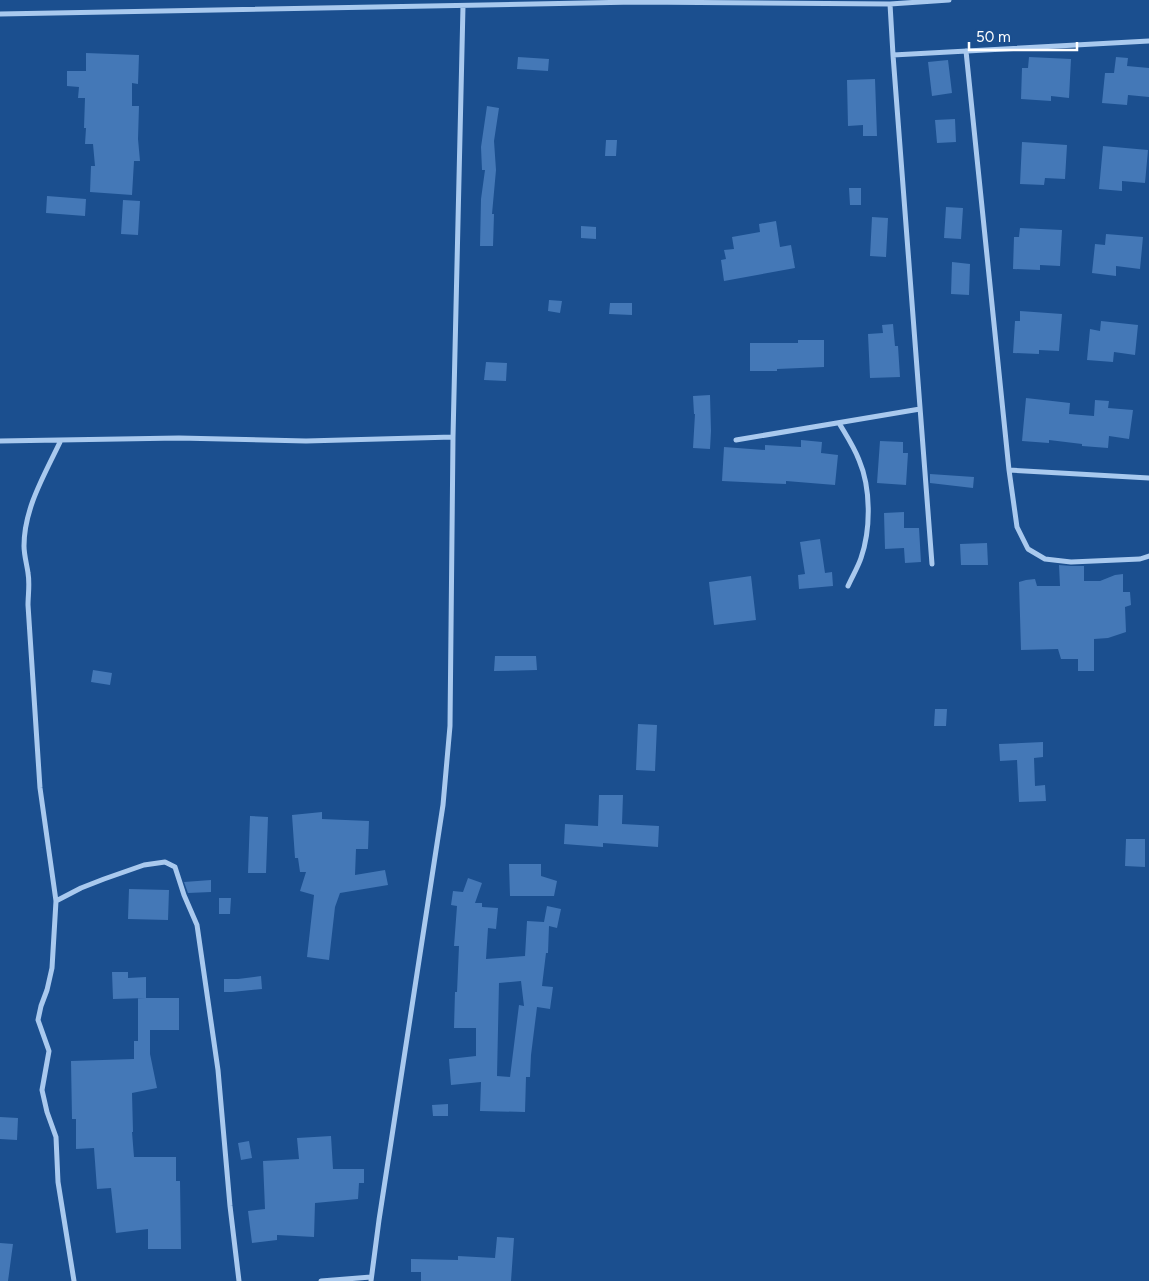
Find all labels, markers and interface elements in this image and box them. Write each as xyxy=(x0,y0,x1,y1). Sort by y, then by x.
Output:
scale bar xyxy=(969,20,1076,52)
text: 50 m xyxy=(976,28,1011,46)

